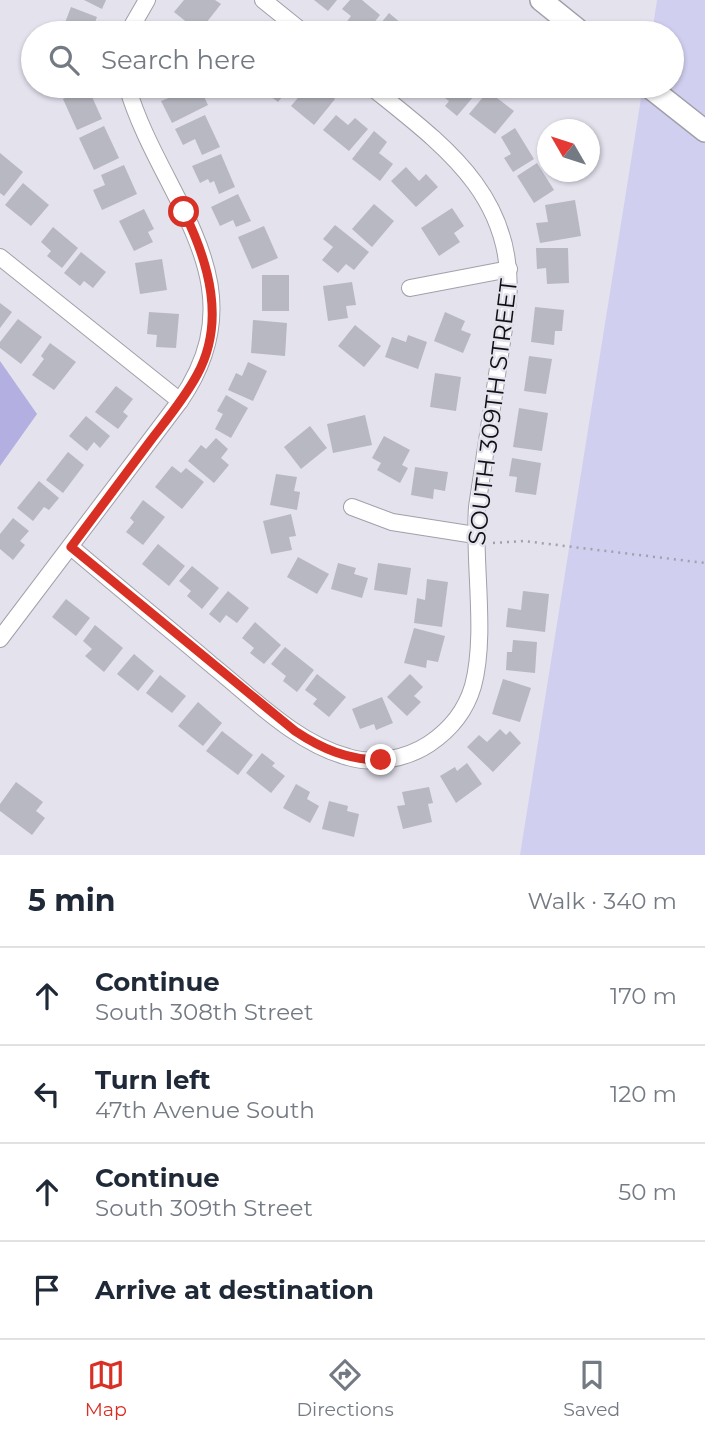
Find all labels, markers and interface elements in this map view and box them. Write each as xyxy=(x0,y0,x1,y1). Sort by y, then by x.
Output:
search box xyxy=(21,21,684,98)
icon: search xyxy=(45,41,83,79)
text: Search here xyxy=(101,44,256,76)
north arrow xyxy=(537,119,600,182)
route start xyxy=(168,196,199,227)
street label: SOUTH 309TH STREET xyxy=(462,277,523,547)
route end xyxy=(365,744,396,775)
text: 5 min xyxy=(28,882,116,919)
text: Walk · 340 m xyxy=(528,887,677,915)
text: Continue xyxy=(95,966,220,998)
icon: ahead xyxy=(28,977,66,1015)
text: 170 m xyxy=(610,982,677,1010)
text: South 308th Street xyxy=(95,998,313,1026)
text: Turn left xyxy=(95,1064,211,1096)
icon: left xyxy=(28,1075,66,1113)
text: 120 m xyxy=(610,1080,677,1108)
text: 47th Avenue South xyxy=(95,1096,315,1124)
text: Continue xyxy=(95,1162,220,1194)
icon: ahead xyxy=(28,1173,66,1211)
text: 50 m xyxy=(618,1178,677,1206)
text: South 309th Street xyxy=(95,1194,313,1222)
icon: arrive xyxy=(28,1271,66,1309)
text: Arrive at destination xyxy=(95,1274,374,1306)
tab: Map xyxy=(85,1356,127,1421)
tab: Directions xyxy=(296,1356,394,1421)
tab: Saved xyxy=(563,1356,620,1421)

